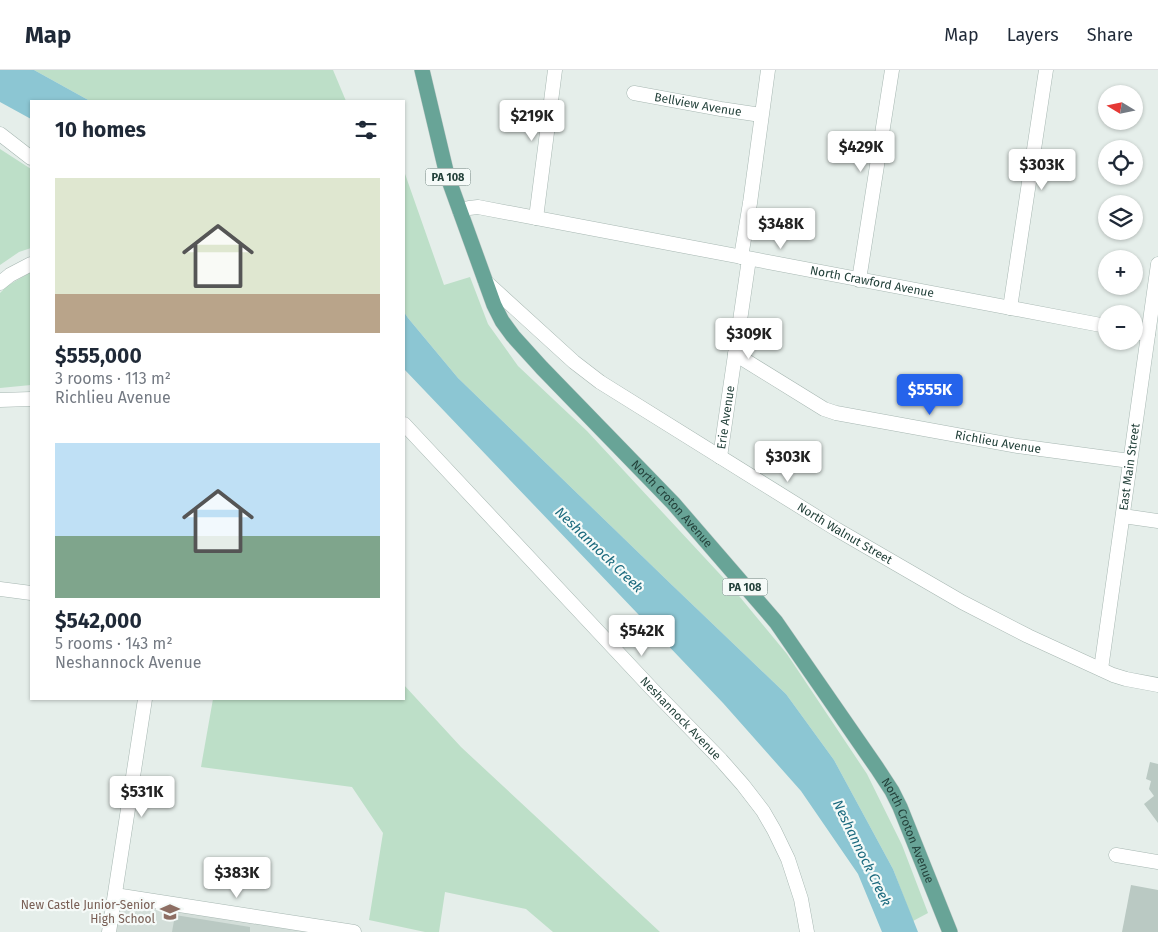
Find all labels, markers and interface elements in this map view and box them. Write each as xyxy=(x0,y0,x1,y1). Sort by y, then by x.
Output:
text: Map xyxy=(25,21,71,49)
text: Map xyxy=(944,24,979,46)
text: Layers xyxy=(1007,24,1059,46)
text: Share xyxy=(1087,24,1133,46)
north arrow xyxy=(1098,85,1142,130)
map controls xyxy=(1098,85,1143,350)
street label: Bellview Avenue xyxy=(653,90,742,119)
pin: $219K xyxy=(497,100,567,142)
text: $219K xyxy=(510,106,554,125)
icon: filters xyxy=(352,116,380,144)
text: 10 homes xyxy=(55,117,146,143)
pin: $429K xyxy=(826,131,896,173)
text: $429K xyxy=(839,137,883,156)
button: locate xyxy=(1098,140,1143,185)
pin: $303K xyxy=(1007,148,1077,191)
text: $303K xyxy=(1020,155,1064,174)
road number: PA 108 xyxy=(426,168,470,185)
button: layers xyxy=(1098,195,1143,240)
pin: $348K xyxy=(746,208,816,250)
icon: home xyxy=(173,211,263,301)
text: $348K xyxy=(758,214,804,233)
button: + xyxy=(1098,250,1143,295)
street label: North Crawford Avenue xyxy=(809,263,935,300)
button: − xyxy=(1098,305,1143,350)
pin: $309K xyxy=(714,318,784,360)
text: $309K xyxy=(726,324,772,343)
text: $555,000 xyxy=(55,343,142,369)
text: 3 rooms · 113 m² xyxy=(55,369,171,388)
pin: $555K xyxy=(895,374,965,416)
text: $555K xyxy=(908,380,952,399)
street label: Erie Avenue xyxy=(714,385,737,450)
text: Richlieu Avenue xyxy=(55,388,171,407)
street label: East Main Street xyxy=(1116,422,1143,512)
street label: Richlieu Avenue xyxy=(954,428,1042,456)
pin: $303K xyxy=(753,440,823,483)
text: $303K xyxy=(766,447,810,466)
street label: North Croton Avenue xyxy=(628,457,715,551)
icon: home xyxy=(173,476,263,566)
street label: North Walnut Street xyxy=(795,500,895,567)
water label: Neshannock Creek xyxy=(551,504,647,597)
road number: PA 108 xyxy=(722,578,768,596)
text: $542,000 xyxy=(55,608,142,634)
pin: $542K xyxy=(607,614,677,657)
text: $542K xyxy=(620,621,664,640)
text: 5 rooms · 143 m² xyxy=(55,634,173,653)
text: Neshannock Avenue xyxy=(55,653,201,672)
street label: Neshannock Avenue xyxy=(637,674,724,763)
street label: North Croton Avenue xyxy=(878,775,937,885)
pin: $531K xyxy=(107,776,177,818)
text: $531K xyxy=(121,782,163,801)
water label: Neshannock Creek xyxy=(829,797,895,909)
pin: $383K xyxy=(202,856,272,899)
text: $383K xyxy=(215,863,259,882)
place label: New Castle Junior-Senior High School xyxy=(21,898,155,926)
school or university icon: New Castle Junior-Senior High School xyxy=(159,901,181,923)

